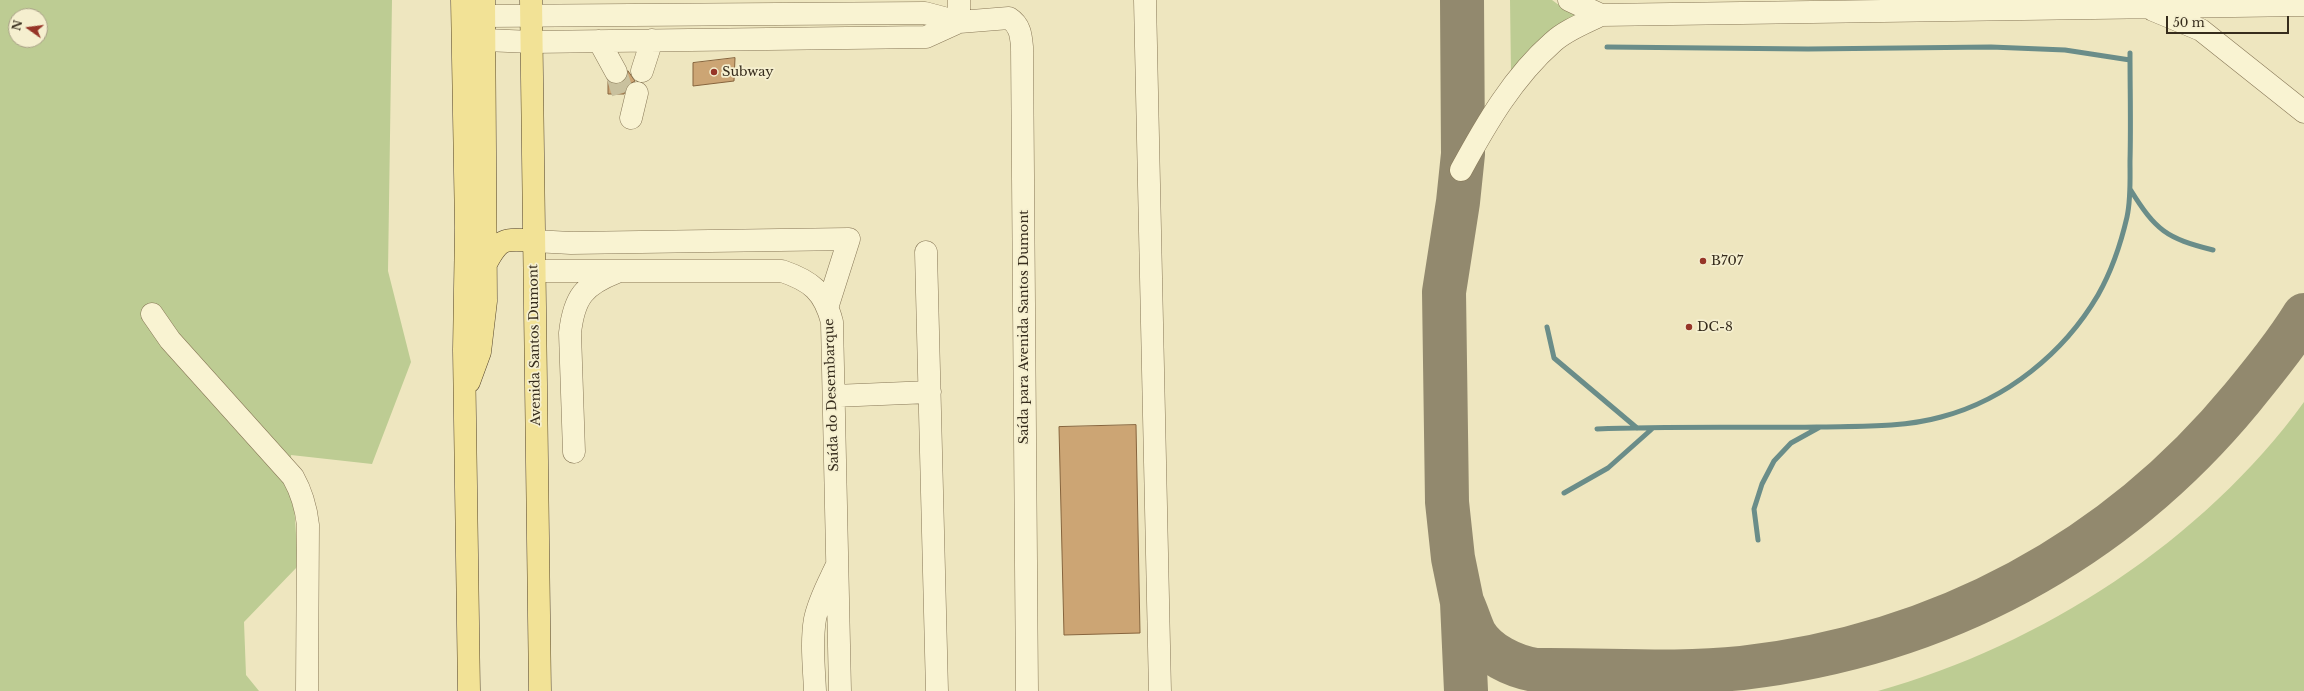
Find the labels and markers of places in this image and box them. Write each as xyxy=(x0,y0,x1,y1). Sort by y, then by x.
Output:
place label: Subway xyxy=(722,64,774,80)
marker: Subway xyxy=(709,67,719,77)
place label: B707 xyxy=(1711,253,1743,269)
marker: B707 xyxy=(1698,256,1708,266)
place label: DC-8 xyxy=(1697,319,1733,335)
marker: DC-8 xyxy=(1684,322,1694,332)

